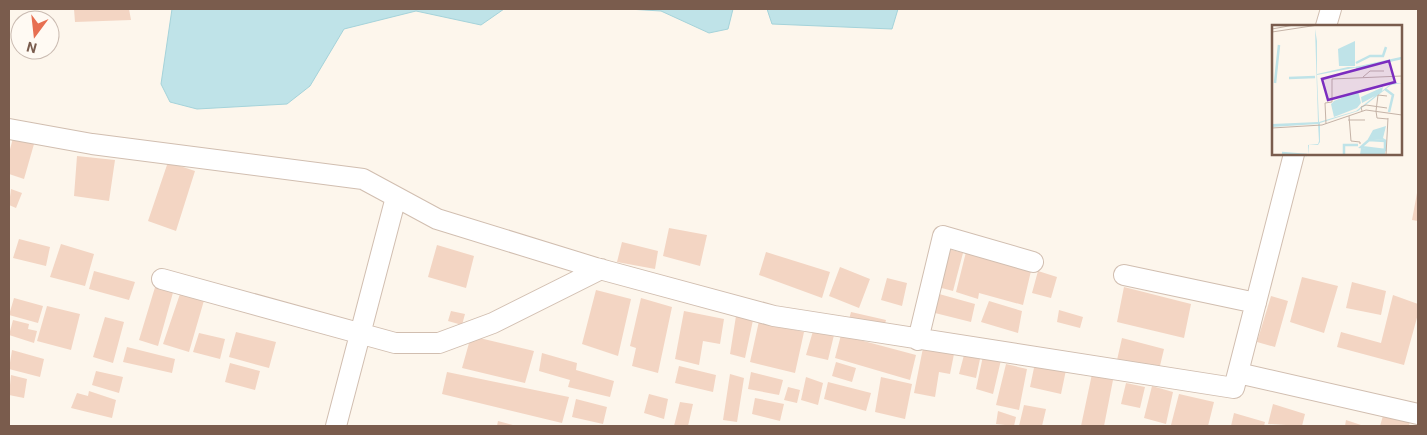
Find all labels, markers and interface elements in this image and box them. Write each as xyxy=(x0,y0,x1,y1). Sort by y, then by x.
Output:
north arrow xyxy=(10,10,60,60)
inset map xyxy=(1272,25,1402,155)
text: N xyxy=(25,39,38,57)

